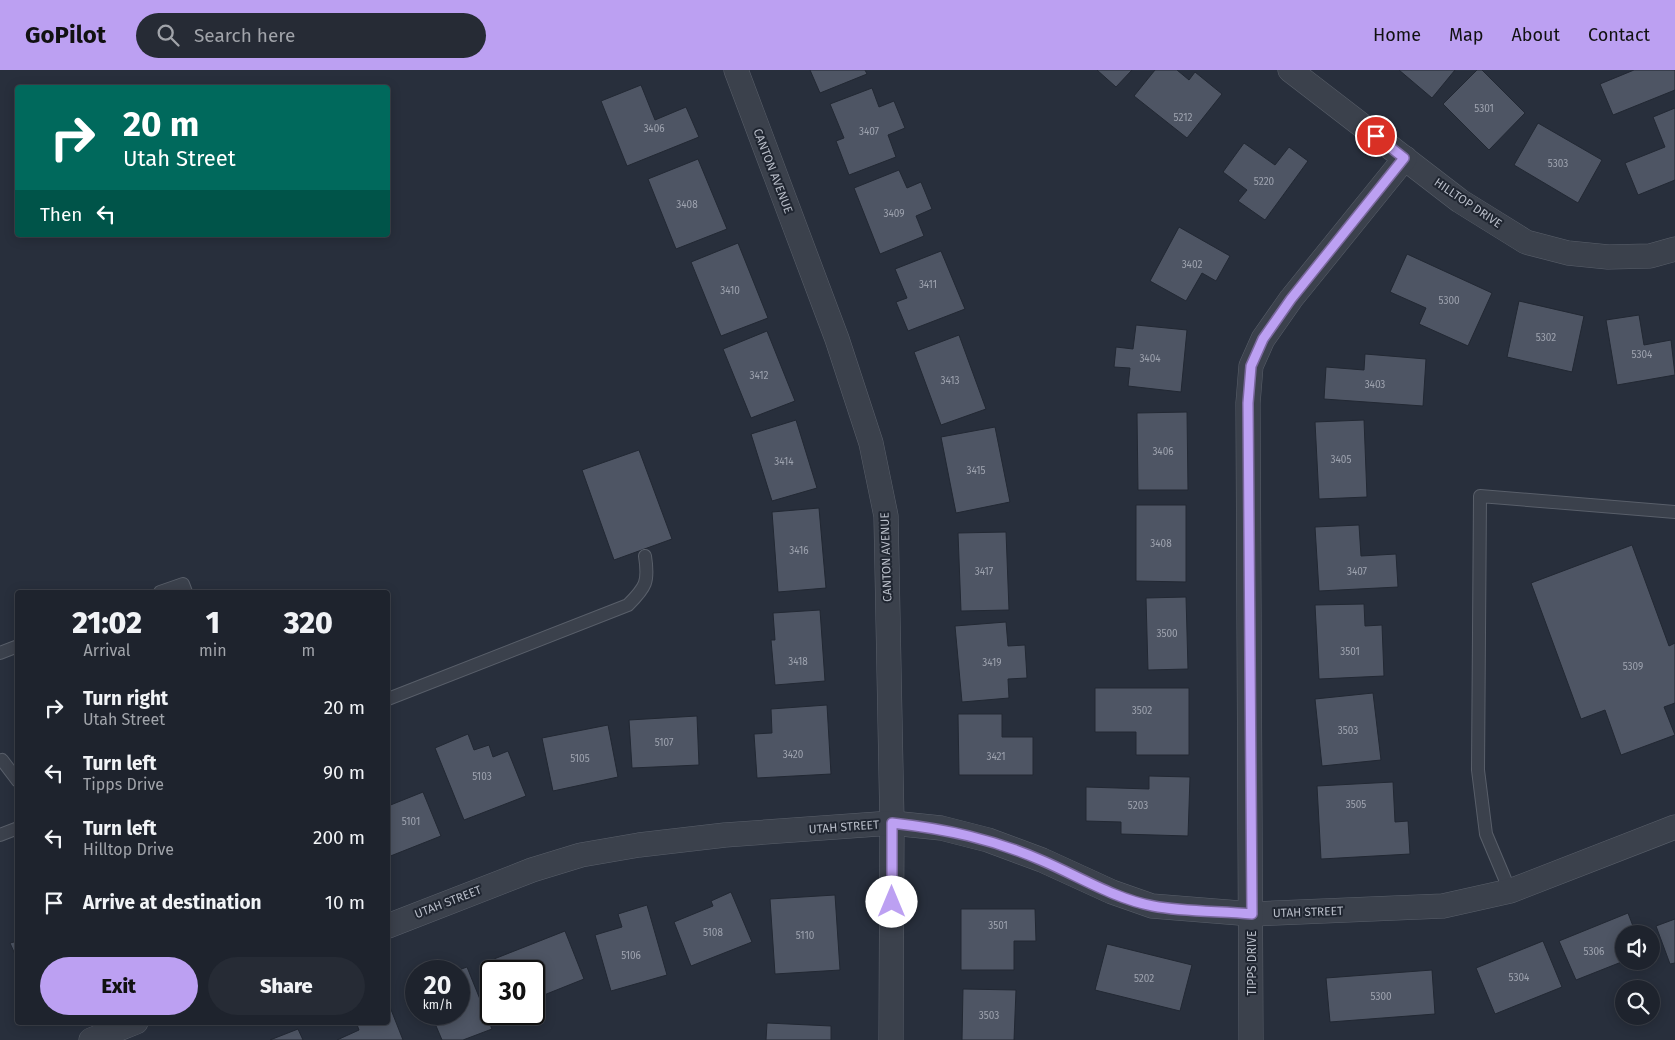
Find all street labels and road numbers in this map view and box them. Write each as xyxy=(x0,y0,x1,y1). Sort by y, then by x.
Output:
street label: CANTON AVENUE xyxy=(750,127,796,215)
street label: HILLTOP DRIVE xyxy=(1432,175,1504,231)
street label: CANTON AVENUE xyxy=(877,512,895,602)
street label: UTAH STREET xyxy=(808,818,880,836)
street label: UTAH STREET xyxy=(413,883,484,921)
street label: UTAH STREET xyxy=(1272,904,1344,920)
street label: TIPPS DRIVE xyxy=(1245,931,1259,995)

